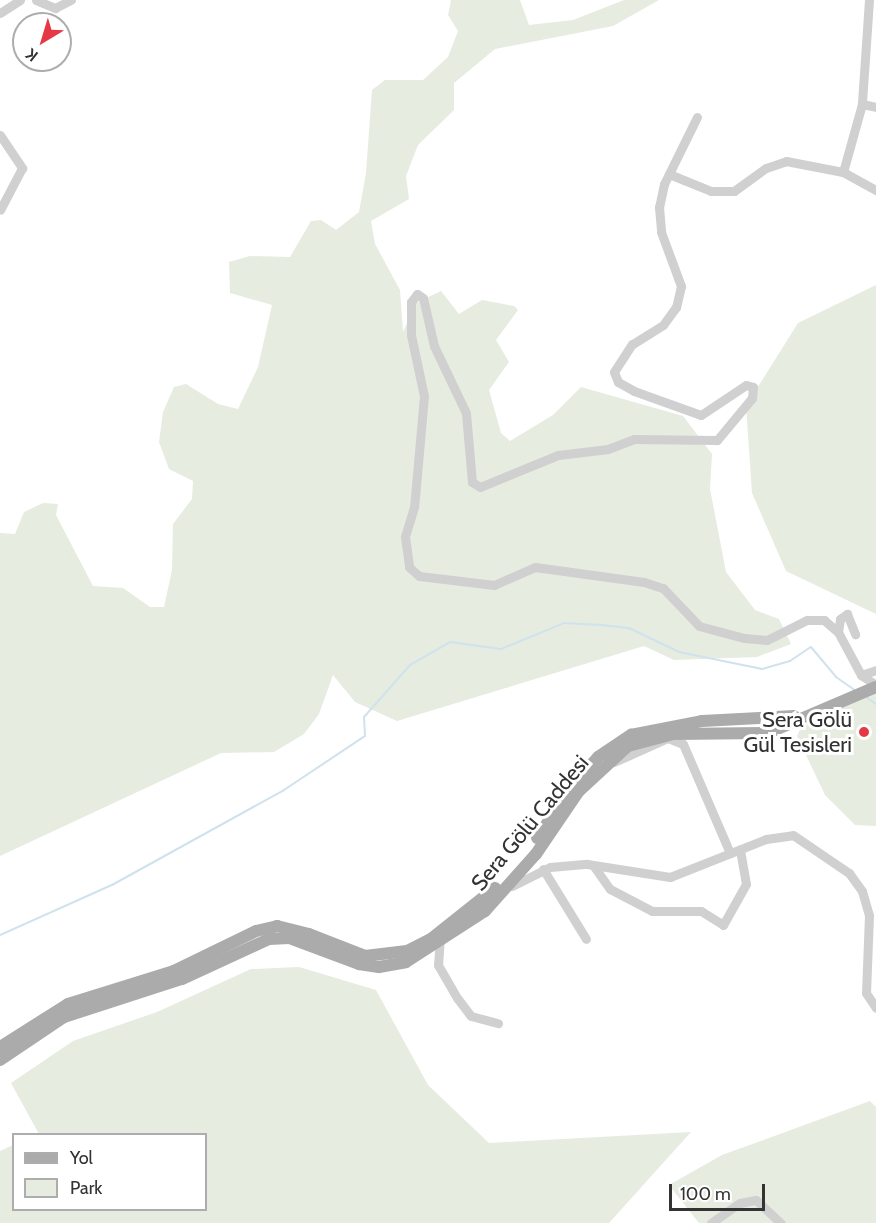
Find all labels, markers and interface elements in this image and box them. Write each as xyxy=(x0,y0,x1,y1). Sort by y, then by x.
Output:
north arrow xyxy=(12,12,72,72)
text: K xyxy=(22,44,42,66)
place label: Sera Gölü Gül Tesisleri xyxy=(744,706,852,758)
marker: Sera Gölü Gül Tesisleri xyxy=(857,725,871,739)
street label: Sera Gölü Caddesi xyxy=(466,750,594,896)
legend xyxy=(12,1133,207,1211)
text: Yol xyxy=(70,1147,93,1169)
scale bar xyxy=(672,1172,768,1210)
text: Park xyxy=(70,1177,102,1199)
text: 100 m xyxy=(680,1183,731,1205)

